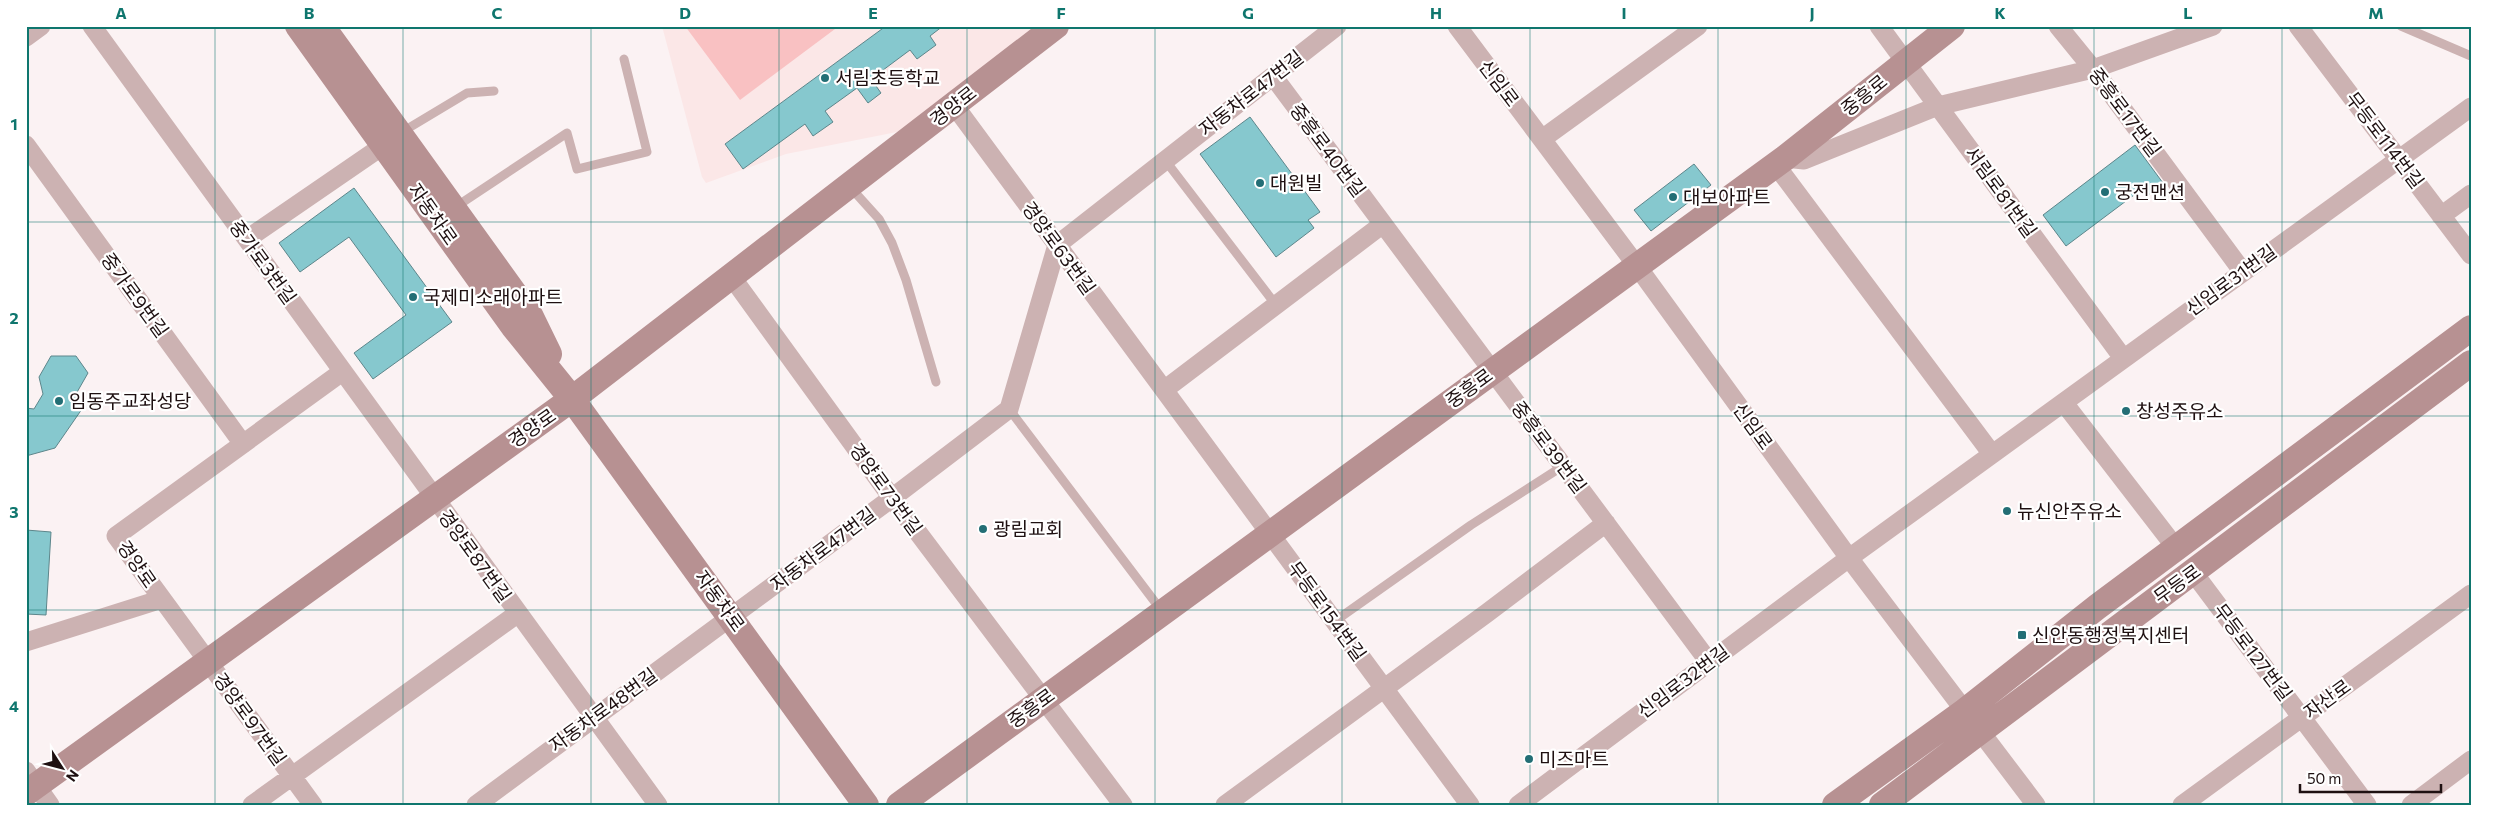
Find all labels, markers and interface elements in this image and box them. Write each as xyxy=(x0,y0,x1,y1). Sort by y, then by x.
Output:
text: A xyxy=(115,3,127,22)
text: B xyxy=(304,3,315,22)
text: C xyxy=(492,3,503,22)
text: D xyxy=(679,3,691,22)
text: E xyxy=(868,3,878,22)
text: F xyxy=(1056,3,1066,22)
text: G xyxy=(1242,3,1254,22)
text: H xyxy=(1430,3,1442,22)
text: I xyxy=(1621,3,1627,22)
text: J xyxy=(1809,3,1815,22)
text: K xyxy=(1994,3,2006,22)
text: L xyxy=(2183,3,2193,22)
text: M xyxy=(2368,3,2384,22)
street label: 자동차로47번길 xyxy=(1194,45,1307,140)
street label: 신임로 xyxy=(1474,55,1524,111)
street label: 중흥로17번길 xyxy=(2084,63,2166,161)
place label: 서림초등학교 xyxy=(835,66,940,89)
street label: 중흥로 xyxy=(1836,69,1891,120)
marker: 서림초등학교 xyxy=(819,72,831,84)
street label: 경양로 xyxy=(925,80,980,131)
street label: 무등로114번길 xyxy=(2342,87,2429,193)
street label: 중흥로40번길 xyxy=(1286,98,1371,201)
text: 1 xyxy=(10,114,18,133)
street label: 서림로81번길 xyxy=(1961,142,2042,242)
place label: 대원빌 xyxy=(1270,171,1322,194)
marker: 대원빌 xyxy=(1254,177,1266,189)
street label: 자동차로 xyxy=(404,178,463,249)
place label: 궁전맨션 xyxy=(2115,180,2185,203)
place label: 대보아파트 xyxy=(1683,185,1770,208)
marker: 궁전맨션 xyxy=(2099,186,2111,198)
marker: 대보아파트 xyxy=(1667,191,1679,203)
street label: 경양로63번길 xyxy=(1018,197,1101,299)
street label: 중가로3번길 xyxy=(225,215,302,308)
street label: 신임로31번길 xyxy=(2181,239,2280,320)
street label: 중가로9번길 xyxy=(97,248,174,341)
place label: 국제미소래아파트 xyxy=(423,285,563,308)
marker: 국제미소래아파트 xyxy=(407,291,419,303)
text: 2 xyxy=(9,308,19,327)
street label: 중흥로 xyxy=(1441,363,1497,412)
place label: 임동주교좌성당 xyxy=(69,389,191,412)
marker: 임동주교좌성당 xyxy=(53,395,65,407)
street label: 중흥로39번길 xyxy=(1507,396,1592,497)
street label: 신임로 xyxy=(1729,398,1778,454)
place label: 창성주유소 xyxy=(2136,399,2223,422)
street label: 경양로 xyxy=(504,403,560,452)
marker: 창성주유소 xyxy=(2120,405,2132,417)
street label: 경양로73번길 xyxy=(845,438,928,539)
place label: 뉴신안주유소 xyxy=(2017,499,2122,522)
text: 3 xyxy=(9,502,19,521)
street label: 자동차로47번길 xyxy=(765,502,880,596)
street label: 경양로87번길 xyxy=(434,505,517,607)
marker: 뉴신안주유소 xyxy=(2001,505,2013,517)
place label: 광림교회 xyxy=(993,517,1063,540)
marker: 광림교회 xyxy=(977,523,989,535)
street label: 경양로 xyxy=(113,536,162,592)
street label: 무등로154번길 xyxy=(1283,556,1371,665)
street label: 무등로 xyxy=(2149,559,2205,608)
street label: 자동차로 xyxy=(691,566,750,636)
street label: 무등로127번길 xyxy=(2209,598,2298,705)
place label: 신안동행정복지센터 xyxy=(2032,623,2189,646)
marker: 신안동행정복지센터 xyxy=(2016,629,2028,641)
street label: 신임로32번길 xyxy=(1632,639,1733,723)
street label: 자동차로48번길 xyxy=(544,663,661,756)
street label: 경양로97번길 xyxy=(209,668,292,770)
street label: 자산로 xyxy=(2299,674,2355,723)
street label: 중흥로 xyxy=(1003,683,1059,732)
text: 4 xyxy=(9,696,19,715)
north arrow xyxy=(38,744,88,794)
place label: 미즈마트 xyxy=(1539,747,1609,770)
marker: 미즈마트 xyxy=(1523,753,1535,765)
scale bar xyxy=(2300,761,2441,793)
text: N xyxy=(63,767,83,785)
text: 50 m xyxy=(2307,769,2341,787)

